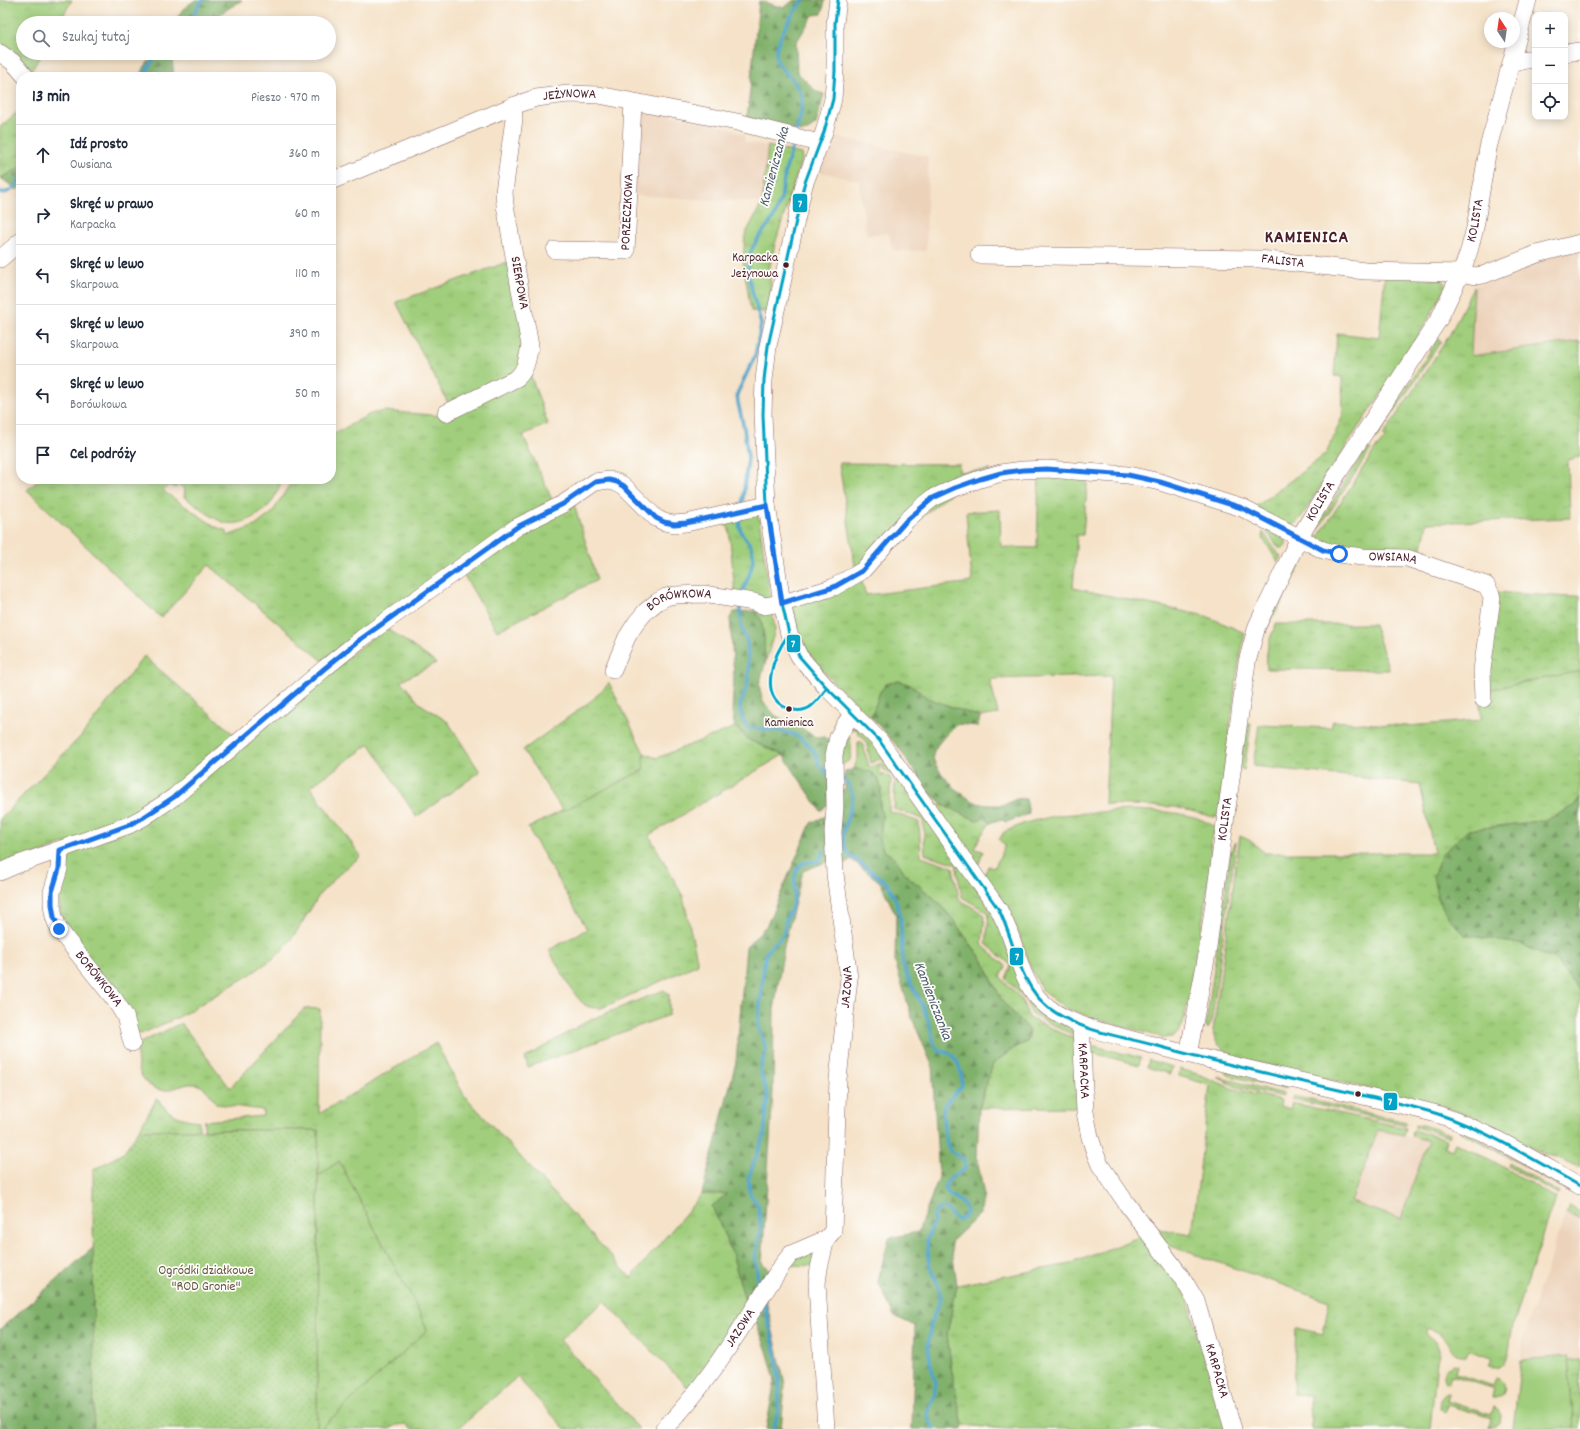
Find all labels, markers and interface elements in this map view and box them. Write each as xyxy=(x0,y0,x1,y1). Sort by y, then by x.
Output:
north arrow xyxy=(1484,12,1520,48)
map controls xyxy=(1532,12,1568,120)
button: + xyxy=(1532,12,1568,48)
search box xyxy=(16,16,336,60)
icon: search xyxy=(30,27,52,49)
text: Szukaj tutaj xyxy=(62,27,130,49)
button: − xyxy=(1532,48,1568,84)
street label: JEŻYNOWA xyxy=(542,84,597,107)
button: locate xyxy=(1532,84,1568,120)
text: 13 min xyxy=(32,86,70,110)
text: Pieszo · 970 m xyxy=(251,89,320,108)
water label: Kamieniczanka xyxy=(754,124,797,210)
text: Idź prosto xyxy=(70,134,128,156)
icon: ahead xyxy=(32,144,54,166)
text: 360 m xyxy=(289,145,320,164)
text: Owsiana xyxy=(70,156,112,175)
street label: PORZECZKOWA xyxy=(616,173,640,251)
line badge: 7 xyxy=(792,193,808,213)
text: Skręć w prawo xyxy=(70,194,153,216)
text: 7 xyxy=(798,197,803,213)
street label: KOLISTA xyxy=(1462,197,1490,245)
icon: right xyxy=(32,204,54,226)
text: 60 m xyxy=(295,205,320,224)
text: Karpacka xyxy=(70,216,116,235)
district label: KAMIENICA xyxy=(1265,226,1349,251)
place label: Karpacka Jeżynowa xyxy=(731,249,779,284)
street label: FALISTA xyxy=(1260,249,1306,274)
text: Skręć w lewo xyxy=(70,254,144,276)
street label: SIERPOWA xyxy=(504,255,534,312)
marker: Karpacka Jeżynowa xyxy=(781,260,791,270)
icon: left xyxy=(32,264,54,286)
text: 110 m xyxy=(295,265,320,284)
text: Skarpowa xyxy=(70,276,118,295)
text: Skręć w lewo xyxy=(70,314,144,336)
icon: left xyxy=(32,324,54,346)
text: 390 m xyxy=(289,325,320,344)
text: Skarpowa xyxy=(70,336,118,355)
text: Skręć w lewo xyxy=(70,374,144,396)
icon: left xyxy=(32,384,54,406)
text: 50 m xyxy=(295,385,320,404)
text: Borówkowa xyxy=(70,396,127,415)
icon: arrive xyxy=(32,444,54,466)
text: Cel podróży xyxy=(70,444,136,466)
street label: KOLISTA xyxy=(1301,477,1341,525)
route start xyxy=(1330,545,1348,563)
street label: OWSIANA xyxy=(1368,547,1420,571)
street label: BORÓWKOWA xyxy=(642,584,714,617)
line badge: 7 xyxy=(786,634,801,653)
text: 7 xyxy=(791,637,796,653)
marker: Kamienica xyxy=(784,704,794,714)
place label: Kamienica xyxy=(765,714,814,733)
street label: KOLISTA xyxy=(1213,796,1238,842)
route end xyxy=(50,920,68,938)
street label: BORÓWKOWA xyxy=(69,947,127,1012)
line badge: 7 xyxy=(1009,947,1024,966)
text: 7 xyxy=(1015,950,1020,966)
water label: Kamieniczanka xyxy=(907,959,957,1044)
street label: JAZOWA xyxy=(836,964,859,1009)
street label: KARPACKA xyxy=(1072,1043,1094,1100)
unlabelled marker xyxy=(1353,1089,1363,1099)
line badge: 7 xyxy=(1383,1092,1398,1111)
text: 7 xyxy=(1388,1095,1393,1111)
park label: Ogródki działkowe "ROD Gronie" xyxy=(158,1261,254,1297)
street label: JAZOWA xyxy=(721,1305,761,1352)
street label: KARPACKA xyxy=(1199,1342,1234,1401)

